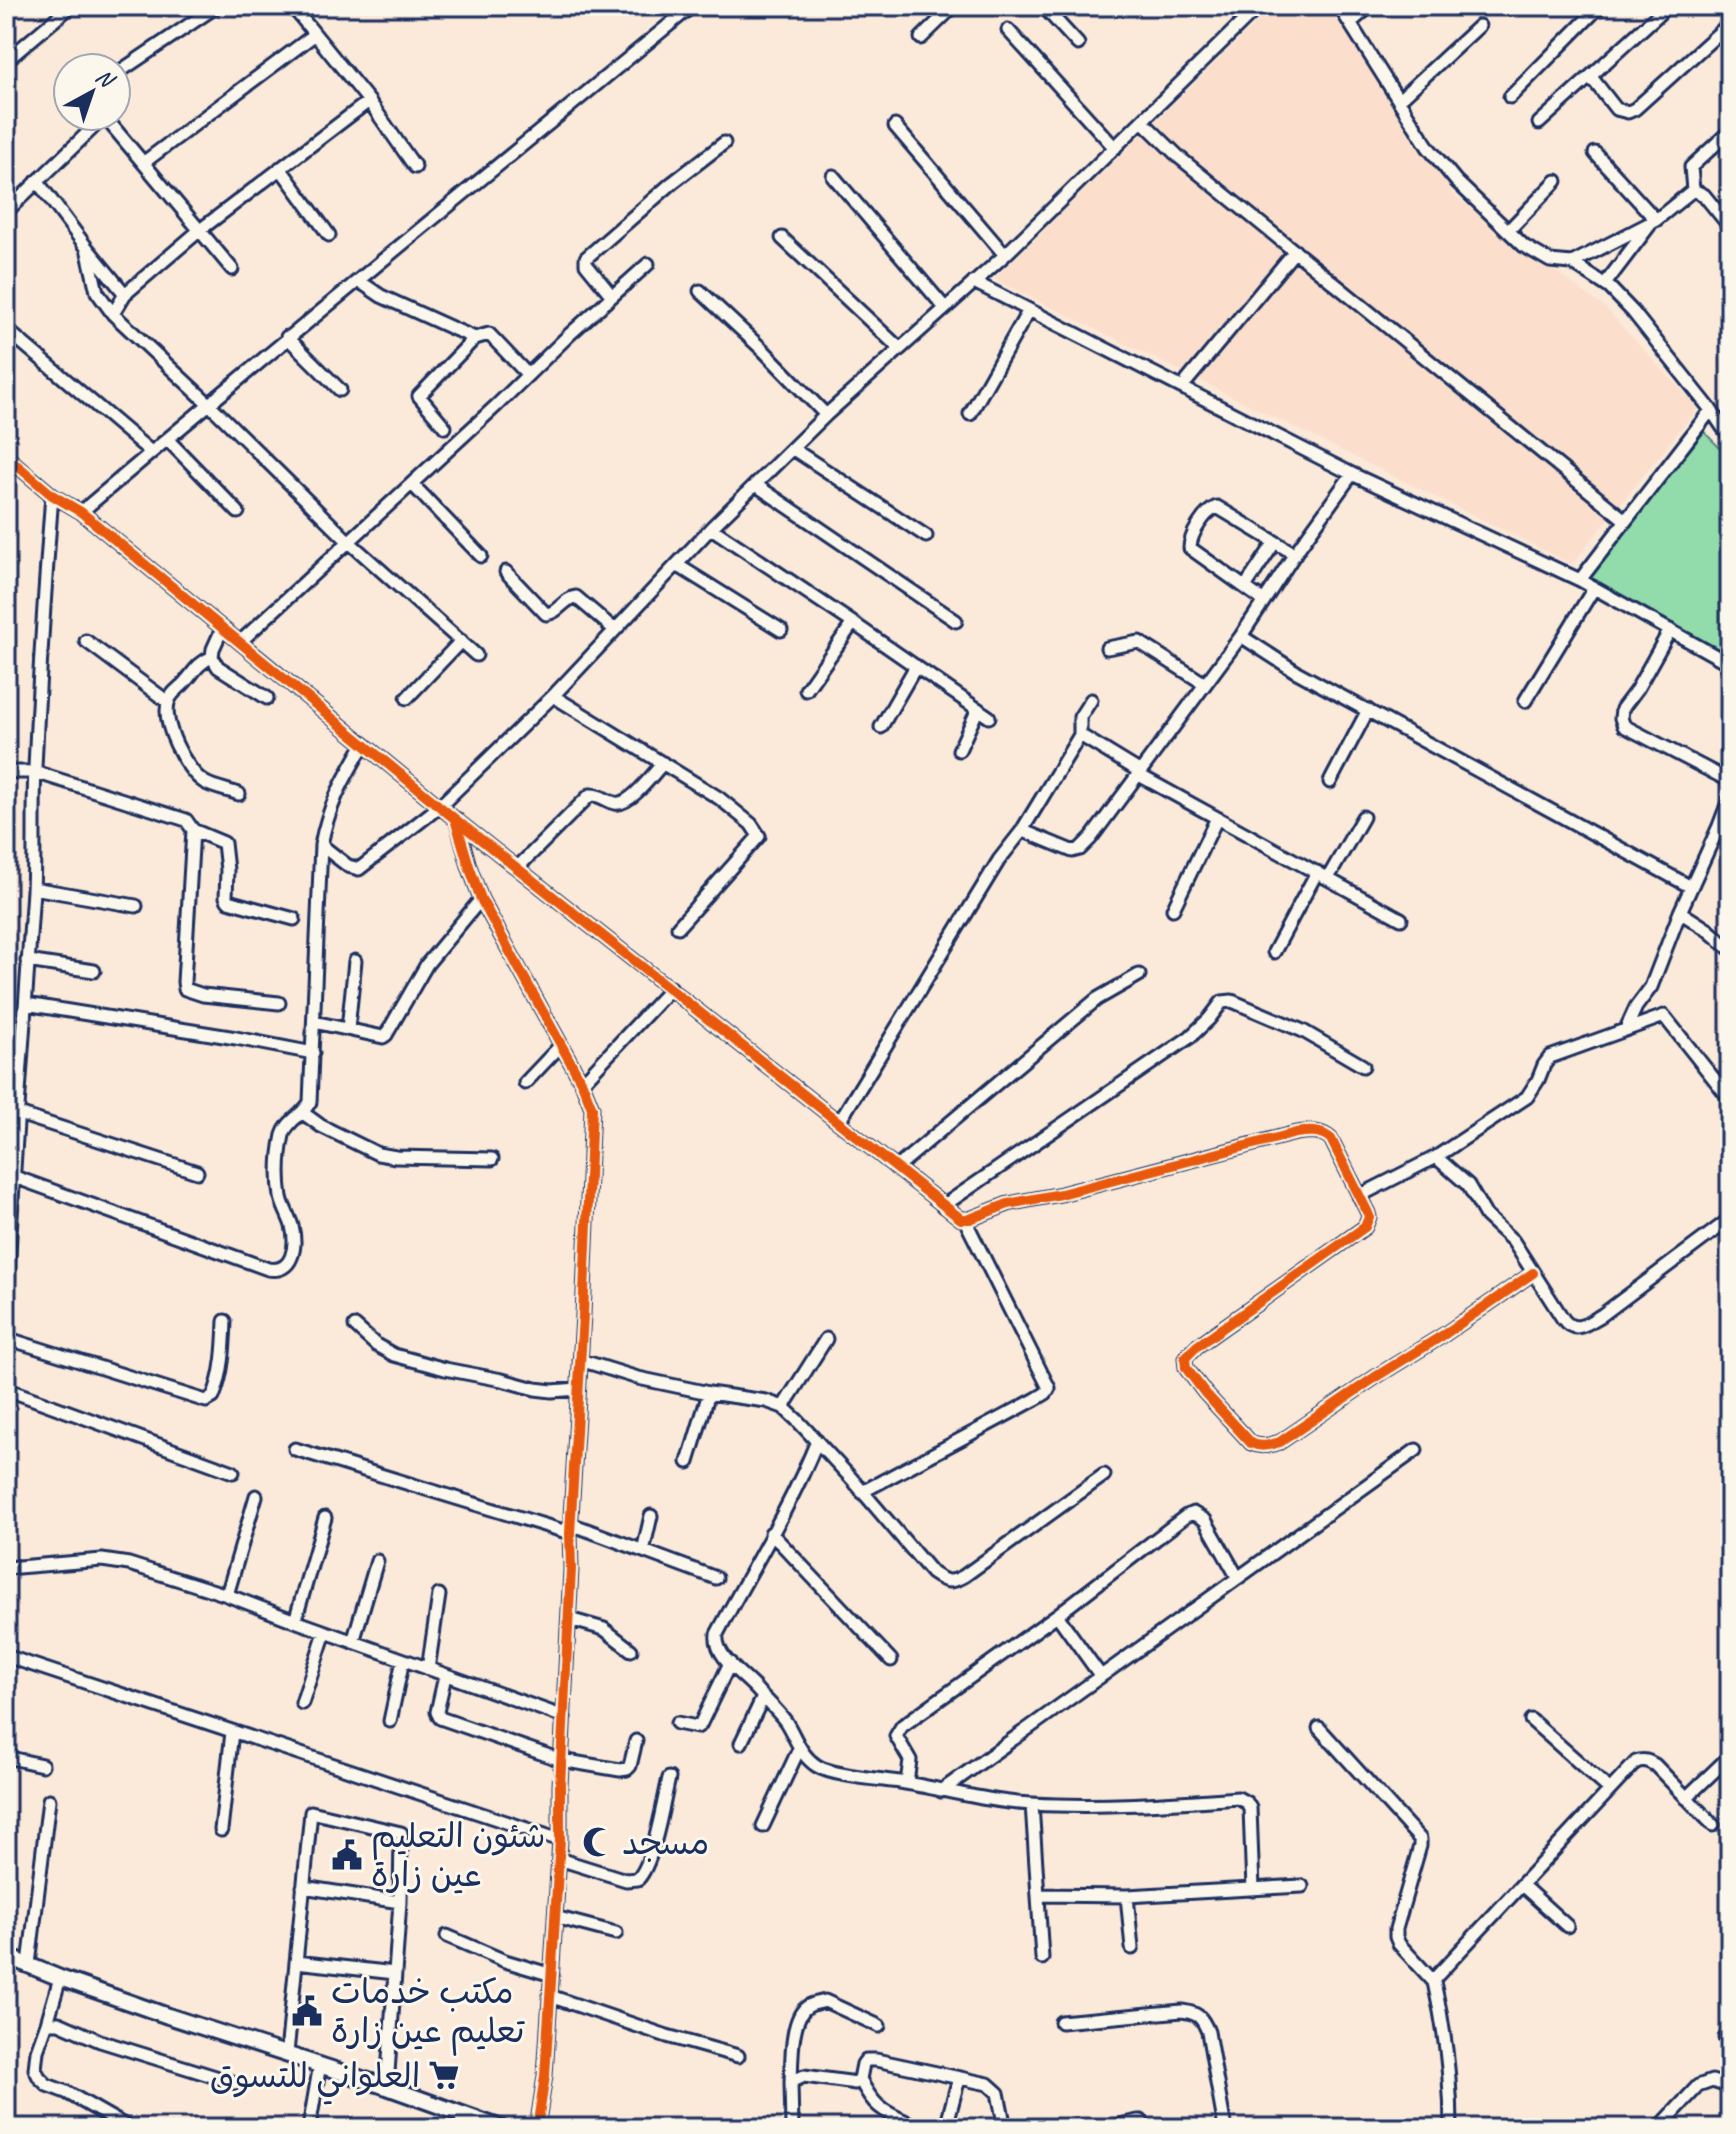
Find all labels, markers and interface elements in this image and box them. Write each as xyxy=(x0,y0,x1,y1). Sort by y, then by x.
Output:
north arrow xyxy=(52,52,132,132)
text: N xyxy=(90,62,121,95)
place label: شئون التعليم عين زارة xyxy=(371,1814,546,1896)
place label: مسجد xyxy=(622,1821,709,1864)
mosque icon: مسجد xyxy=(581,1825,615,1859)
public building icon: شئون التعليم عين زارة xyxy=(330,1838,364,1872)
place label: مكتب خدمات تعليم عين زارة xyxy=(331,1970,526,2056)
public building icon: مكتب خدمات تعليم عين زارة xyxy=(290,1994,324,2028)
place label: العلواني للتسوق xyxy=(210,2054,420,2105)
supermarket icon: العلواني للتسوق xyxy=(427,2058,461,2092)

